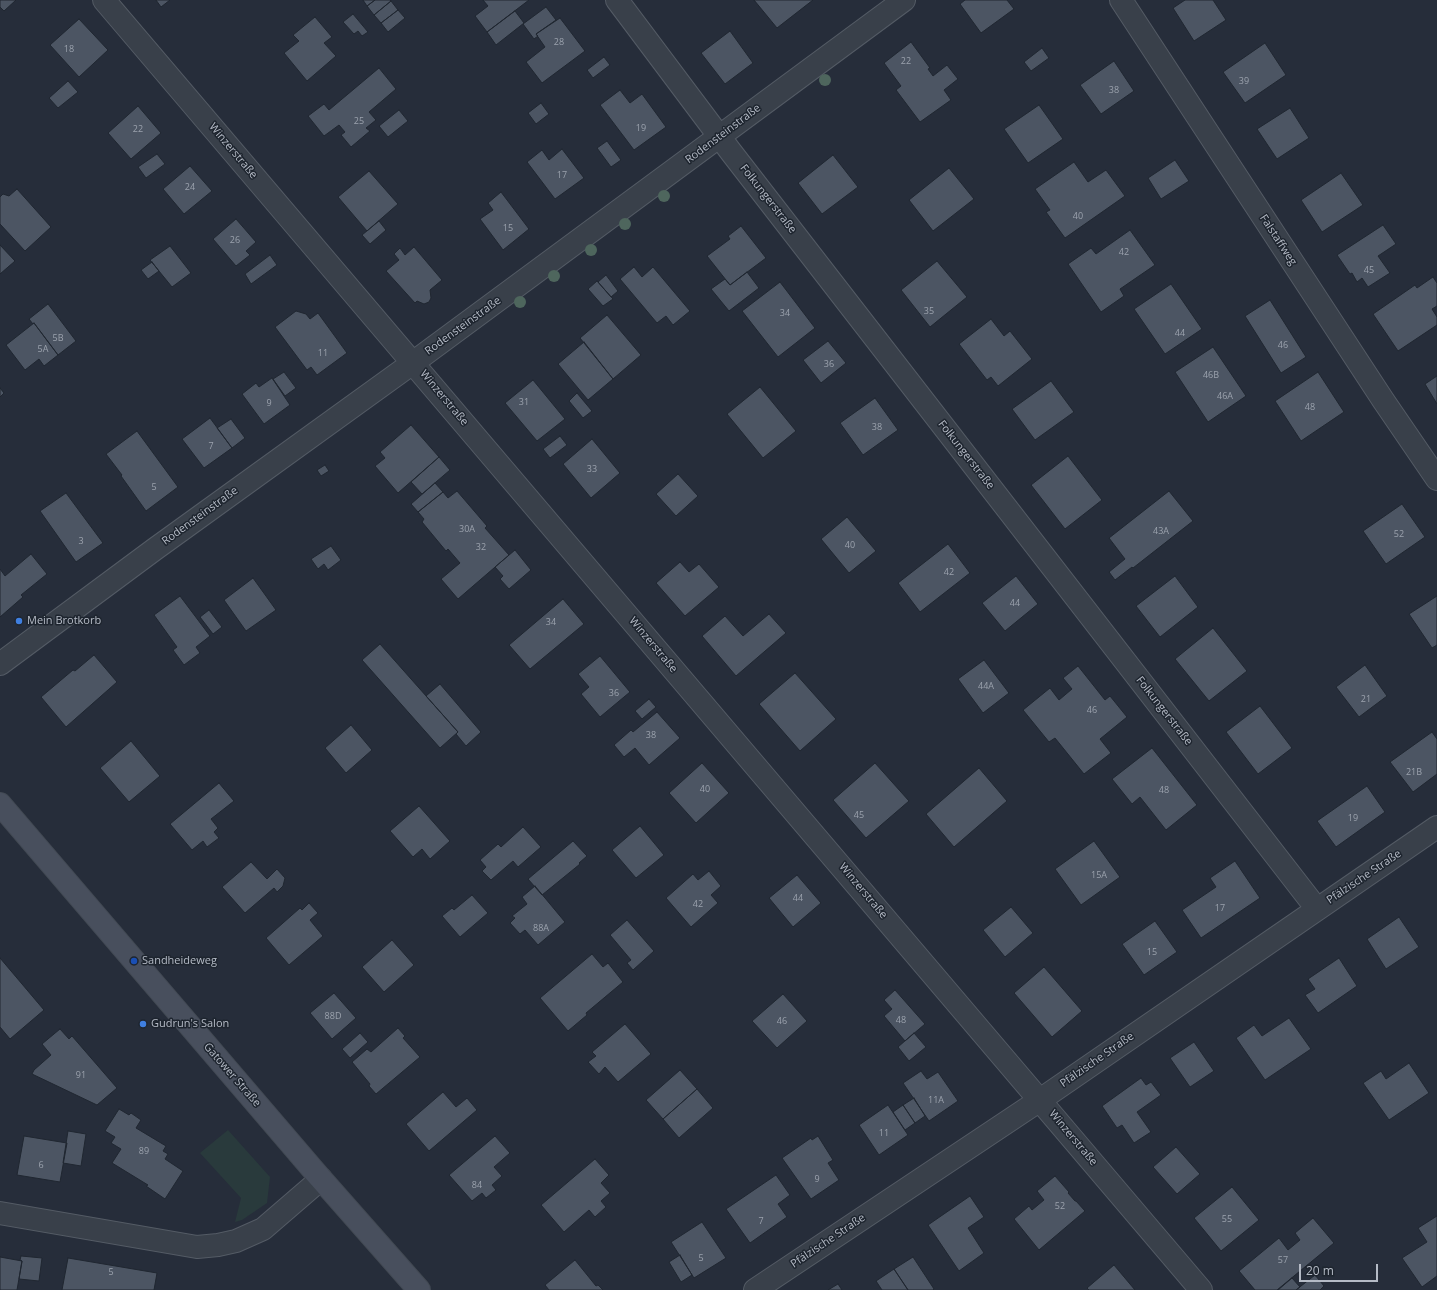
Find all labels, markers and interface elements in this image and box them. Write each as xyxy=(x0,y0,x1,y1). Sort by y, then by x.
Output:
house number: 28 xyxy=(554,37,564,47)
house number: 18 xyxy=(64,44,74,54)
house number: 22 xyxy=(901,56,911,66)
house number: 39 xyxy=(1239,76,1249,86)
house number: 38 xyxy=(1109,85,1119,95)
street label: Rodensteinstraße xyxy=(683,101,763,167)
house number: 25 xyxy=(354,116,364,126)
street label: Winzerstraße xyxy=(206,121,260,181)
house number: 19 xyxy=(636,123,646,133)
house number: 22 xyxy=(133,124,143,134)
street label: Folkungerstraße xyxy=(737,162,799,236)
house number: 17 xyxy=(557,170,567,180)
house number: 24 xyxy=(185,182,195,192)
house number: 40 xyxy=(1073,211,1083,221)
street label: Falstaffweg xyxy=(1257,212,1299,268)
house number: 15 xyxy=(503,223,513,233)
house number: 26 xyxy=(230,235,240,245)
house number: 42 xyxy=(1119,247,1129,257)
house number: 45 xyxy=(1364,265,1374,275)
street label: Rodensteinstraße xyxy=(422,294,504,358)
house number: 35 xyxy=(924,306,934,316)
house number: 34 xyxy=(780,308,790,318)
house number: 44 xyxy=(1175,328,1185,338)
house number: 5B xyxy=(53,333,63,343)
house number: 46 xyxy=(1278,340,1288,350)
house number: 5A xyxy=(38,344,48,354)
house number: 11 xyxy=(318,348,328,358)
house number: 36 xyxy=(824,359,834,369)
street label: Winzerstraße xyxy=(417,368,471,428)
house number: 46B xyxy=(1203,370,1219,380)
house number: 46A xyxy=(1217,391,1233,401)
house number: 31 xyxy=(519,397,529,407)
house number: 9 xyxy=(266,398,272,408)
house number: 48 xyxy=(1305,402,1315,412)
street label: Folkungerstraße xyxy=(935,418,997,492)
house number: 38 xyxy=(872,422,882,432)
house number: 7 xyxy=(208,441,214,451)
house number: 33 xyxy=(587,464,597,474)
house number: 5 xyxy=(151,482,157,492)
street label: Rodensteinstraße xyxy=(159,484,241,548)
house number: 30A xyxy=(459,524,475,534)
house number: 43A xyxy=(1153,526,1169,536)
house number: 52 xyxy=(1394,529,1404,539)
house number: 3 xyxy=(78,536,84,546)
house number: 40 xyxy=(845,540,855,550)
house number: 32 xyxy=(476,542,486,552)
house number: 42 xyxy=(944,567,954,577)
house number: 44 xyxy=(1010,598,1020,608)
place label: Mein Brotkorb xyxy=(27,614,101,628)
street label: Winzerstraße xyxy=(626,615,680,675)
marker: Mein Brotkorb xyxy=(14,616,24,626)
house number: 34 xyxy=(546,617,556,627)
street label: Folkungerstraße xyxy=(1133,674,1195,748)
house number: 44A xyxy=(978,681,994,691)
house number: 36 xyxy=(609,688,619,698)
house number: 21 xyxy=(1361,694,1371,704)
house number: 46 xyxy=(1087,705,1097,715)
house number: 38 xyxy=(646,730,656,740)
house number: 21B xyxy=(1406,767,1422,777)
house number: 40 xyxy=(700,784,710,794)
house number: 48 xyxy=(1159,785,1169,795)
house number: 45 xyxy=(854,810,864,820)
house number: 19 xyxy=(1348,813,1358,823)
street label: Pfälzische Straße xyxy=(1324,847,1404,907)
street label: Winzerstraße xyxy=(836,861,890,921)
house number: 15A xyxy=(1091,870,1107,880)
house number: 44 xyxy=(793,893,803,903)
house number: 42 xyxy=(693,899,703,909)
house number: 17 xyxy=(1215,903,1225,913)
house number: 88A xyxy=(533,923,549,933)
house number: 15 xyxy=(1147,947,1157,957)
place label: Sandheideweg xyxy=(142,954,217,968)
marker: Sandheideweg xyxy=(129,956,139,966)
house number: 88D xyxy=(325,1011,341,1021)
house number: 48 xyxy=(896,1015,906,1025)
house number: 46 xyxy=(777,1016,787,1026)
place label: Gudrun's Salon xyxy=(151,1017,229,1031)
marker: Gudrun's Salon xyxy=(138,1019,148,1029)
street label: Pfälzische Straße xyxy=(1058,1030,1136,1090)
street label: Gatower Straße xyxy=(201,1040,263,1110)
house number: 91 xyxy=(76,1070,86,1080)
house number: 11A xyxy=(928,1095,944,1105)
street label: Winzerstraße xyxy=(1046,1108,1100,1168)
house number: 11 xyxy=(879,1128,889,1138)
house number: 89 xyxy=(139,1146,149,1156)
house number: 6 xyxy=(38,1160,44,1170)
house number: 9 xyxy=(814,1174,820,1184)
house number: 84 xyxy=(472,1180,482,1190)
house number: 52 xyxy=(1055,1201,1065,1211)
street label: Pfälzische Straße xyxy=(788,1211,868,1271)
house number: 55 xyxy=(1222,1214,1232,1224)
house number: 7 xyxy=(758,1216,764,1226)
house number: 5 xyxy=(698,1253,704,1263)
house number: 57 xyxy=(1278,1255,1288,1265)
scale bar xyxy=(1301,1256,1380,1282)
text: 20 m xyxy=(1306,1262,1334,1279)
house number: 5 xyxy=(108,1267,114,1277)

